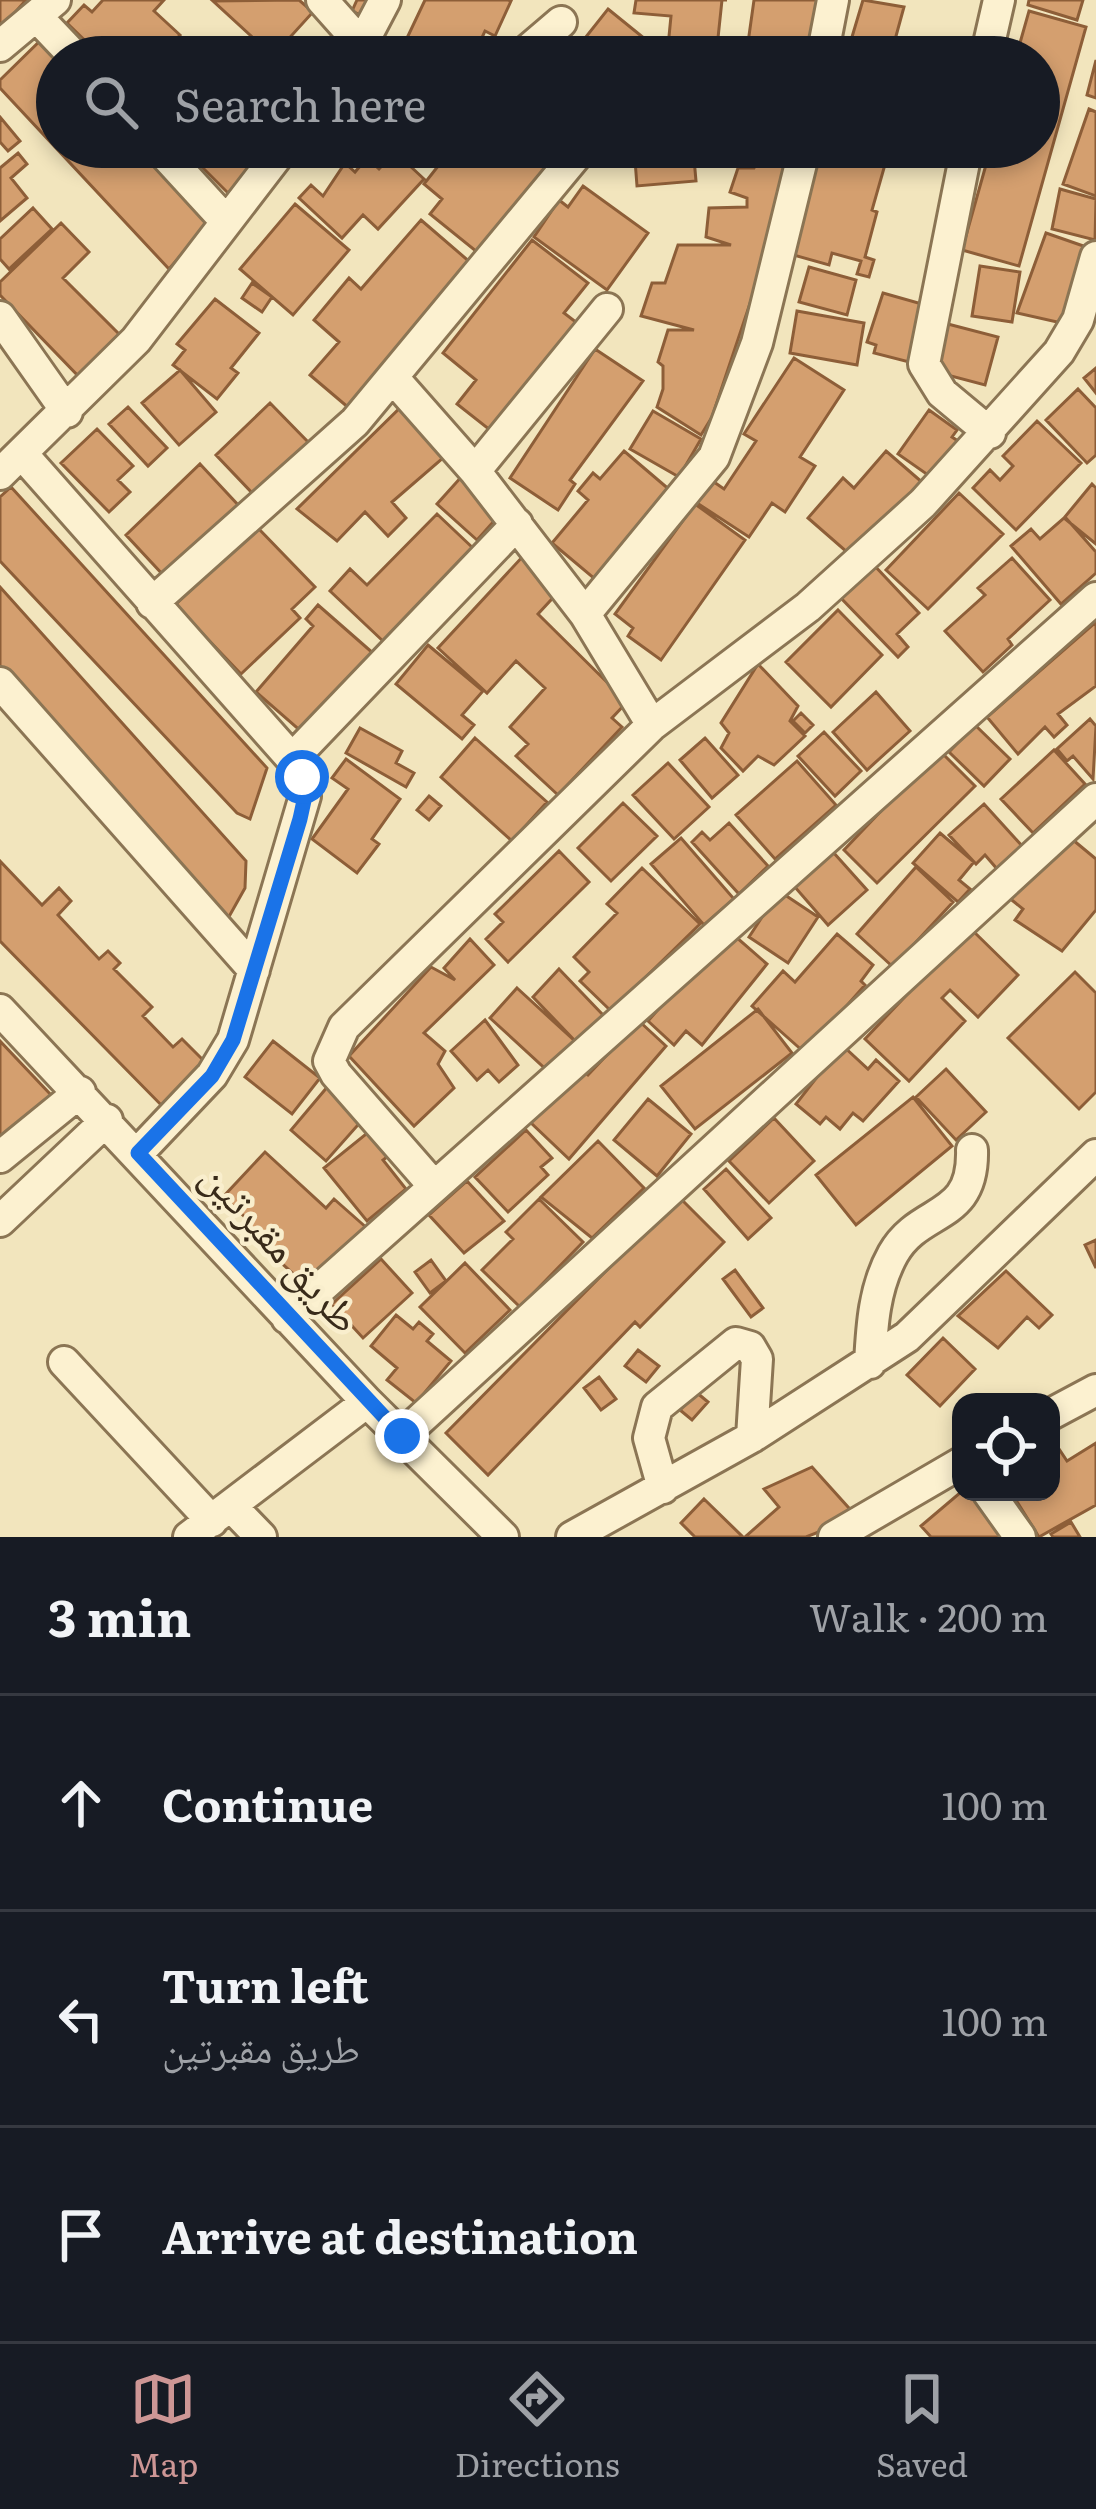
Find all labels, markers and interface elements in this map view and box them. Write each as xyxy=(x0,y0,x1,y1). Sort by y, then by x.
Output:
search box xyxy=(36,36,1060,168)
icon: search xyxy=(78,69,144,135)
text: Search here xyxy=(174,69,426,136)
route start xyxy=(275,750,329,804)
street label: طريق مقبرتين xyxy=(189,1145,378,1345)
map controls xyxy=(952,1393,1060,1501)
button: locate xyxy=(952,1393,1060,1501)
route end xyxy=(375,1409,429,1463)
text: 3 min xyxy=(48,1577,192,1653)
text: Walk · 200 m xyxy=(809,1586,1048,1644)
text: Continue xyxy=(162,1769,373,1836)
icon: ahead xyxy=(48,1770,114,1836)
text: 100 m xyxy=(941,1774,1048,1832)
text: Turn left xyxy=(162,1950,369,2017)
icon: left xyxy=(48,1986,114,2052)
text: 100 m xyxy=(941,1990,1048,2048)
text: طريق مقبرتين xyxy=(162,2017,360,2075)
text: Arrive at destination xyxy=(162,2201,638,2268)
icon: arrive xyxy=(48,2202,114,2268)
tab: Map xyxy=(128,2366,198,2487)
tab: Directions xyxy=(455,2366,620,2487)
tab: Saved xyxy=(876,2366,968,2487)

